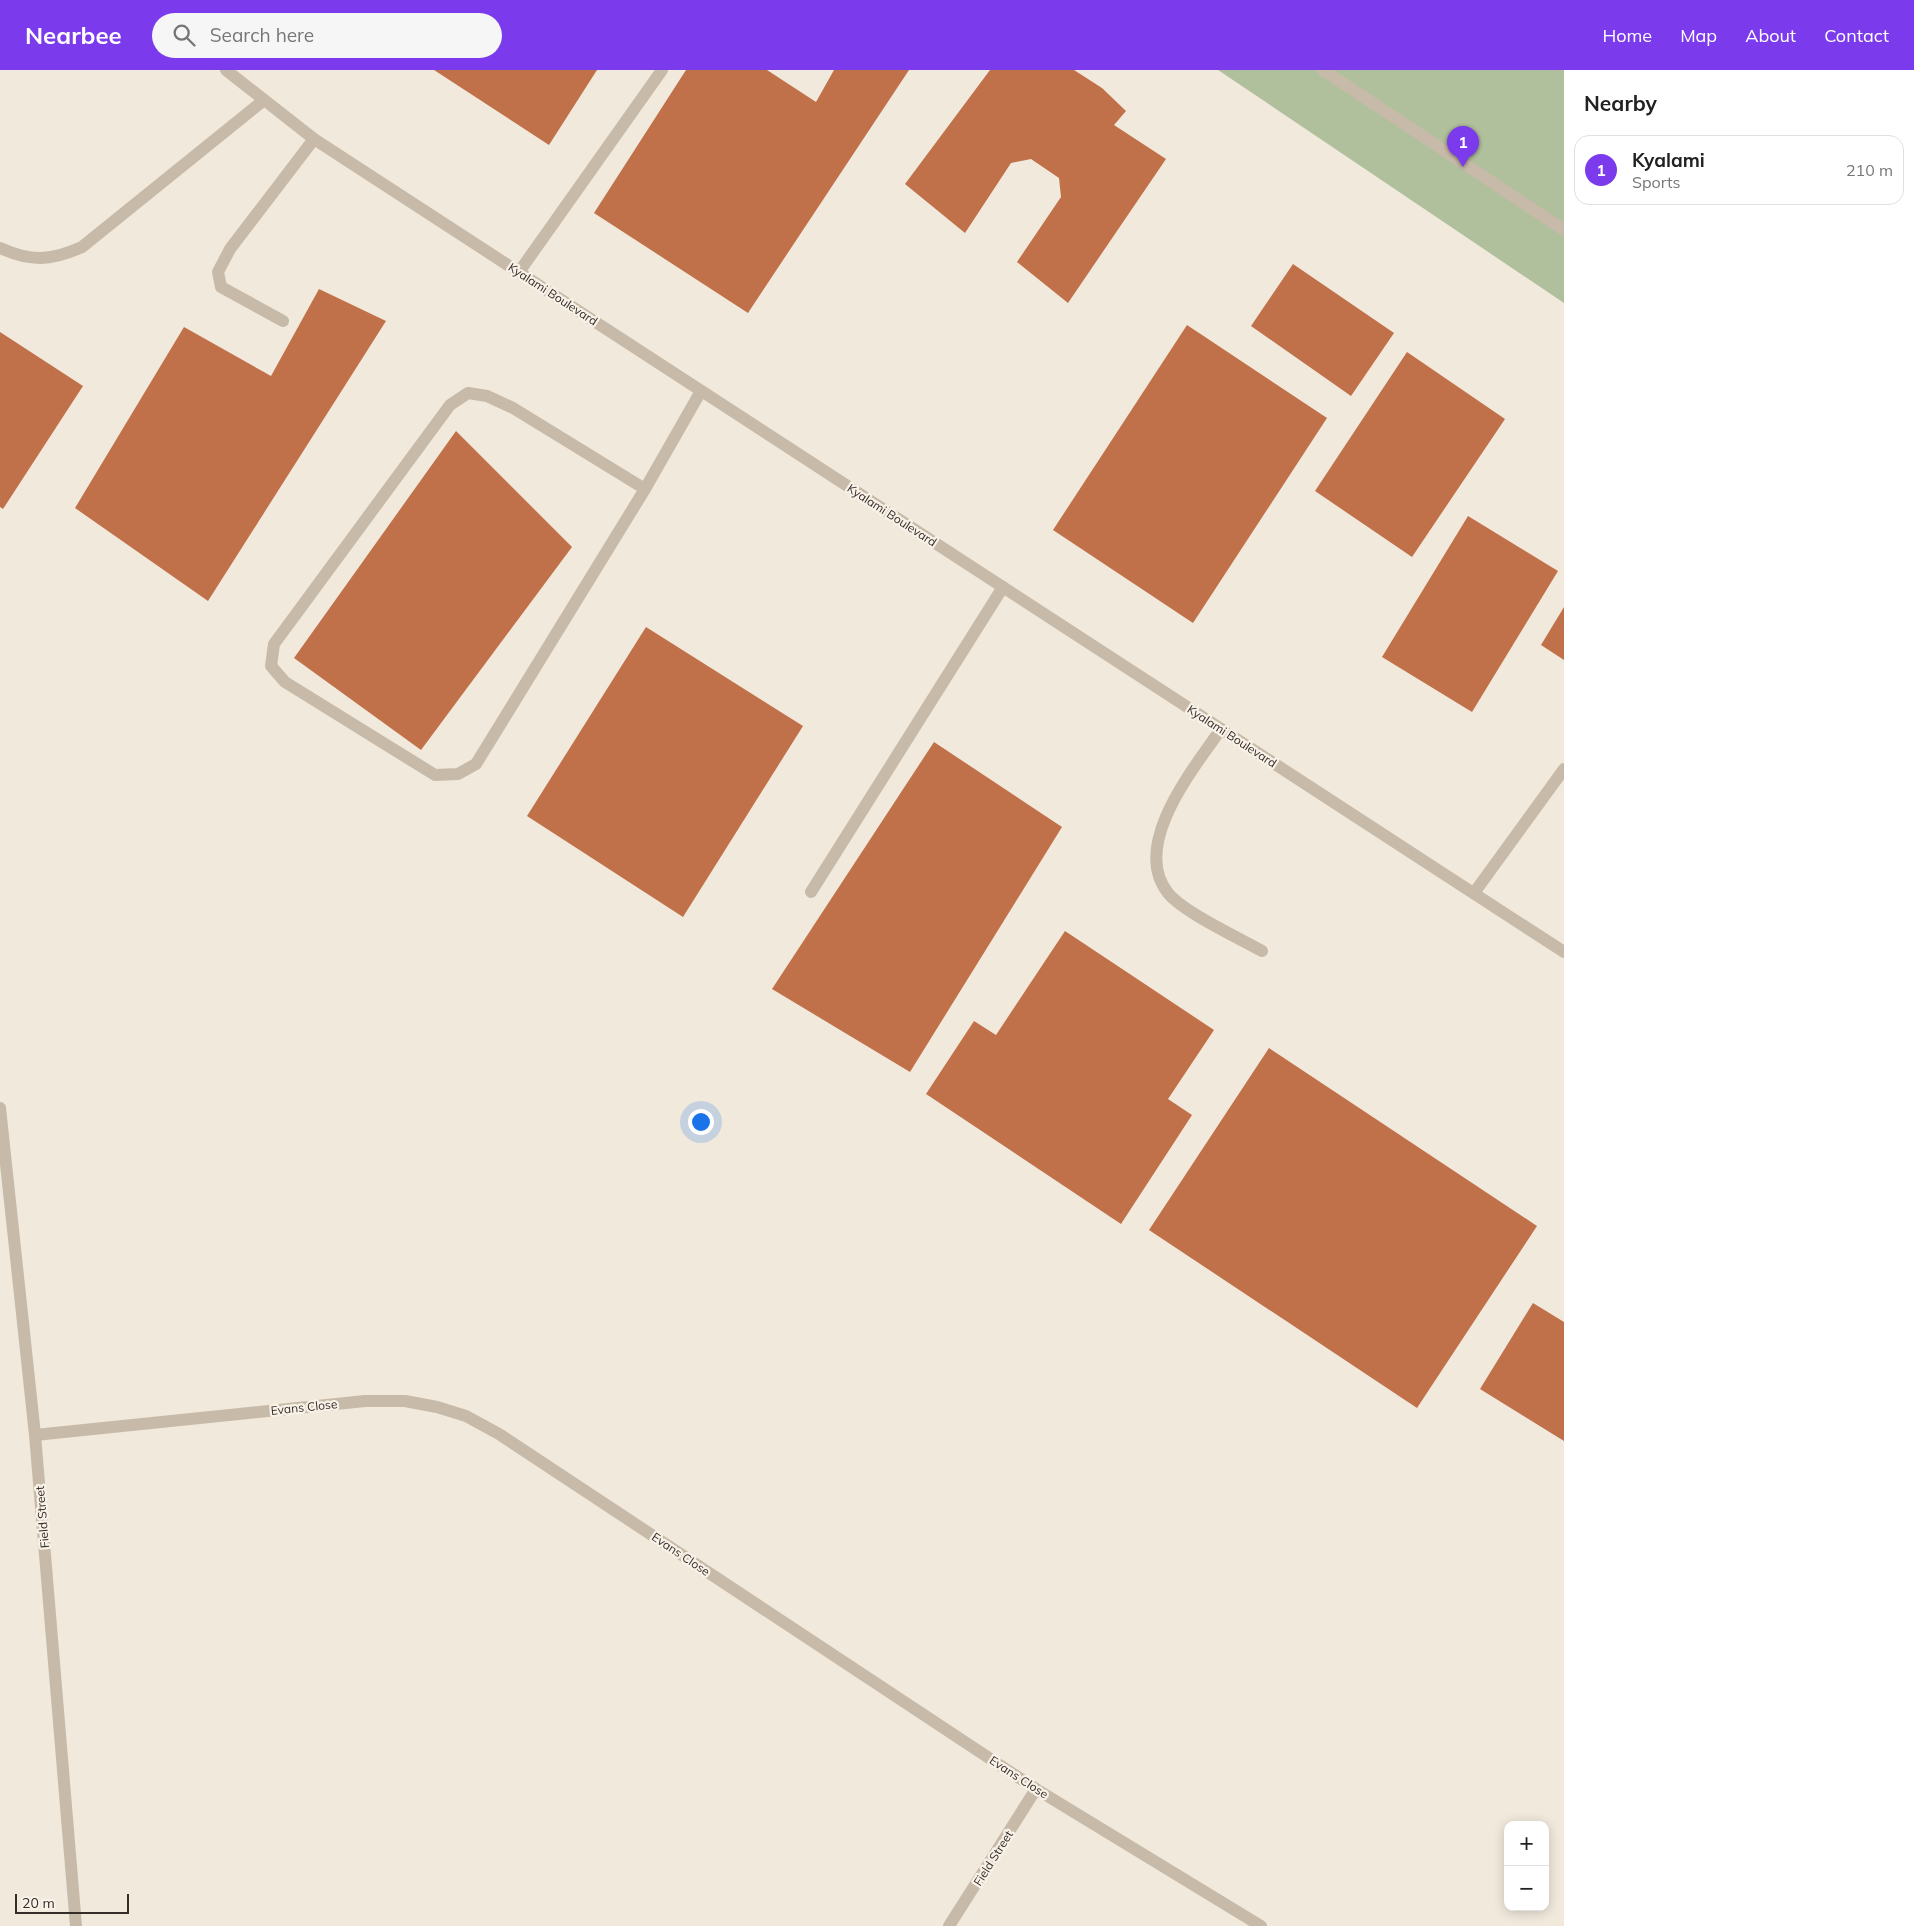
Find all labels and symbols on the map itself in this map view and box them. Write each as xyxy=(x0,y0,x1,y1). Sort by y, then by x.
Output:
pin: 1 xyxy=(1447,126,1479,167)
street label: Kyalami Boulevard xyxy=(506,260,600,328)
street label: Kyalami Boulevard xyxy=(845,481,939,549)
street label: Kyalami Boulevard xyxy=(1185,702,1279,770)
your location xyxy=(688,1109,714,1135)
street label: Evans Close xyxy=(270,1396,338,1418)
street label: Field Street xyxy=(32,1485,52,1549)
street label: Evans Close xyxy=(649,1529,713,1579)
street label: Evans Close xyxy=(987,1752,1051,1802)
street label: Field Street xyxy=(970,1828,1016,1888)
scale bar xyxy=(15,1891,129,1914)

